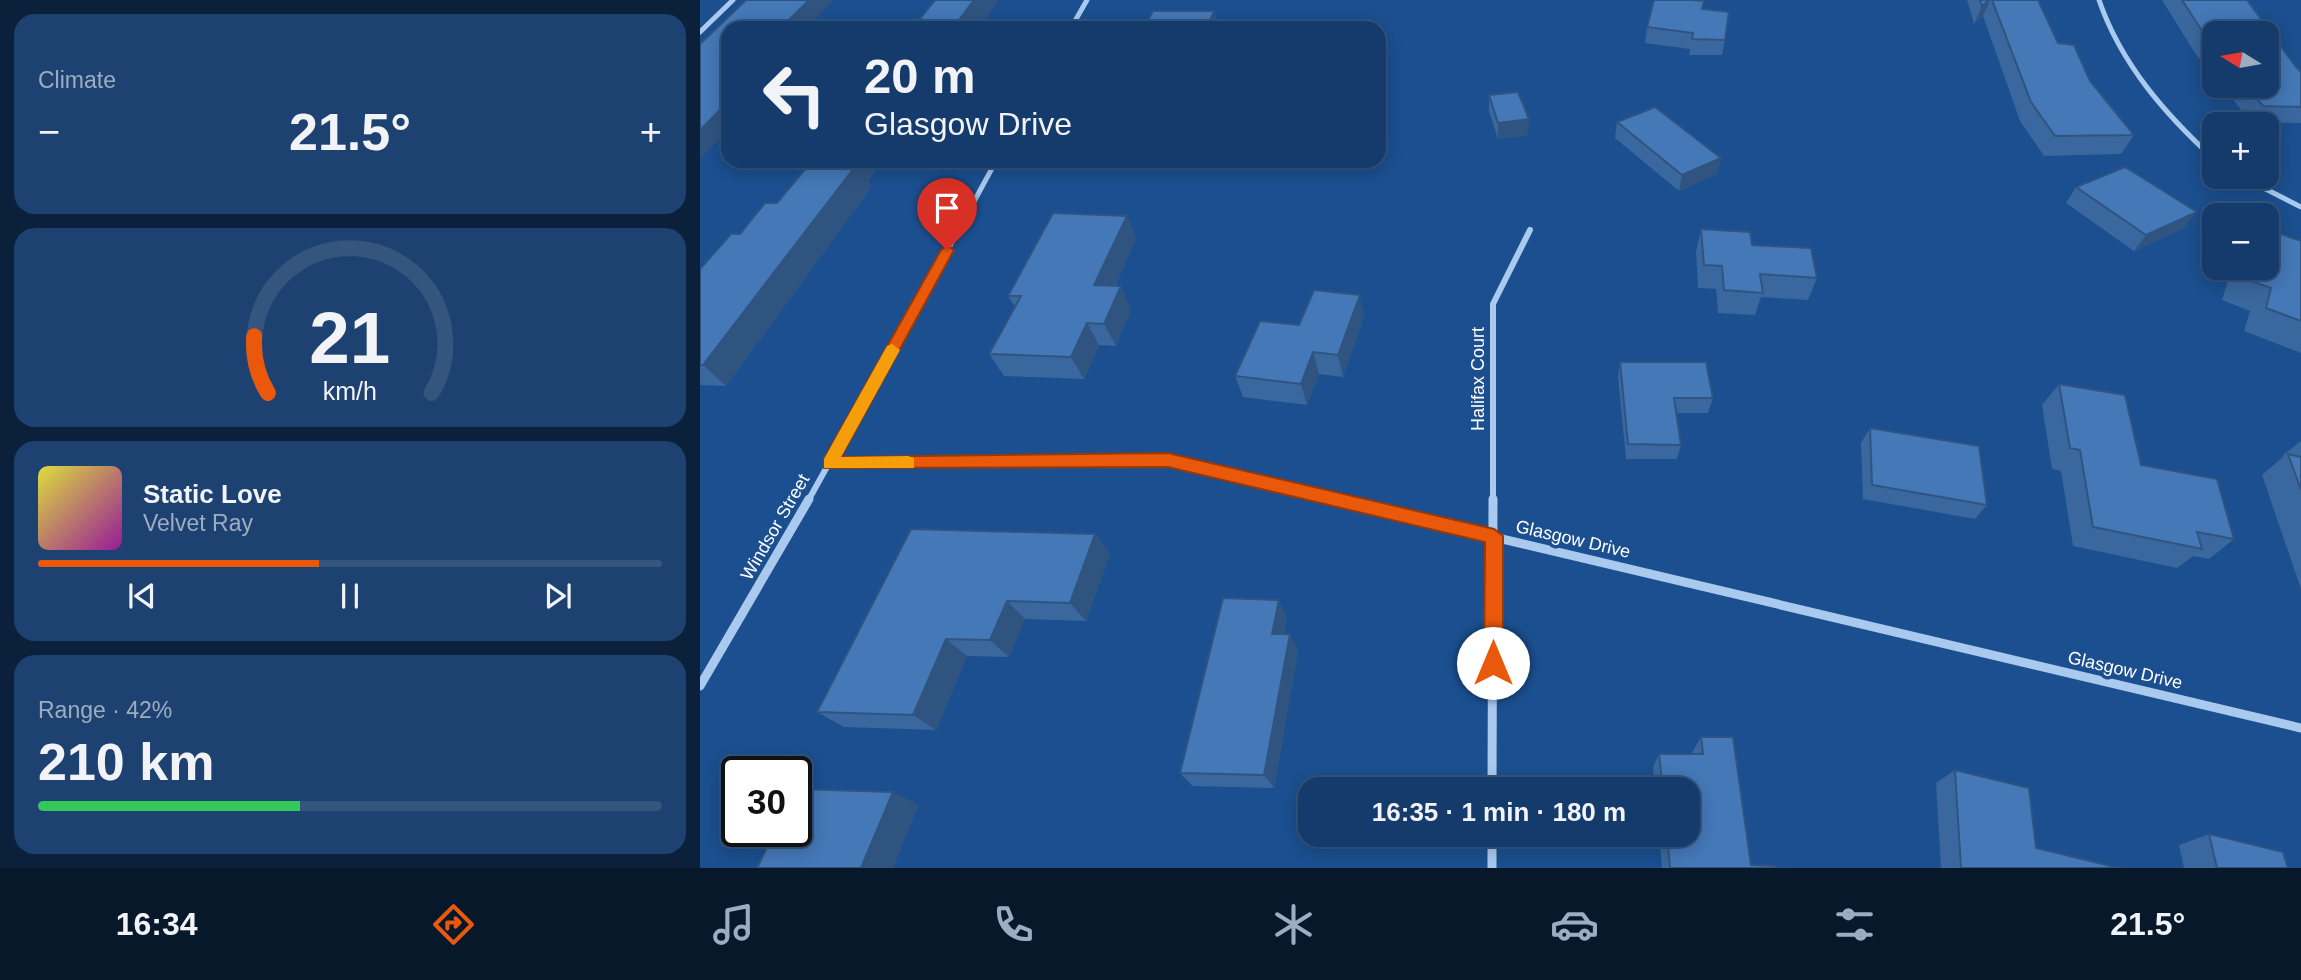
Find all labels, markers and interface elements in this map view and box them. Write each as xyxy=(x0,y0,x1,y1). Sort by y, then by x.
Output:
north arrow xyxy=(2202,21,2278,98)
map controls xyxy=(2202,21,2279,280)
icon: left xyxy=(749,49,840,140)
text: 20 m xyxy=(864,49,976,103)
text: Climate xyxy=(38,67,116,93)
text: 21.5° xyxy=(289,103,411,161)
text: Glasgow Drive xyxy=(864,106,1072,142)
text: − xyxy=(38,111,60,153)
text: + xyxy=(640,111,662,153)
button: + xyxy=(2202,112,2279,189)
pin xyxy=(917,178,977,250)
icon: arrive xyxy=(928,189,966,227)
button: − xyxy=(2202,203,2279,280)
text: 21 xyxy=(310,298,390,379)
street label: Halifax Court xyxy=(1468,327,1488,431)
text: km/h xyxy=(323,377,377,405)
street label: Windsor Street xyxy=(737,470,813,584)
text: Static Love xyxy=(143,479,282,509)
text: Velvet Ray xyxy=(143,510,253,536)
street label: Glasgow Drive xyxy=(1514,516,1632,562)
icon: previous xyxy=(123,577,161,615)
icon: pause xyxy=(331,577,369,615)
icon: next xyxy=(539,577,577,615)
position arrow xyxy=(1456,626,1530,700)
street label: Glasgow Drive xyxy=(2066,647,2184,693)
text: Range · 42% xyxy=(38,697,172,723)
text: 210 km xyxy=(38,733,214,791)
speed limit sign: 30 xyxy=(721,756,812,847)
text: 16:35 · 1 min · 180 m xyxy=(1372,797,1626,827)
icon: directions xyxy=(429,900,478,949)
icon: music xyxy=(709,900,758,949)
icon: phone xyxy=(989,900,1038,949)
icon: climate xyxy=(1269,900,1318,949)
icon: car xyxy=(1550,900,1599,949)
icon: filters xyxy=(1830,900,1879,949)
text: 16:34 xyxy=(116,906,197,942)
text: 21.5° xyxy=(2110,906,2185,942)

